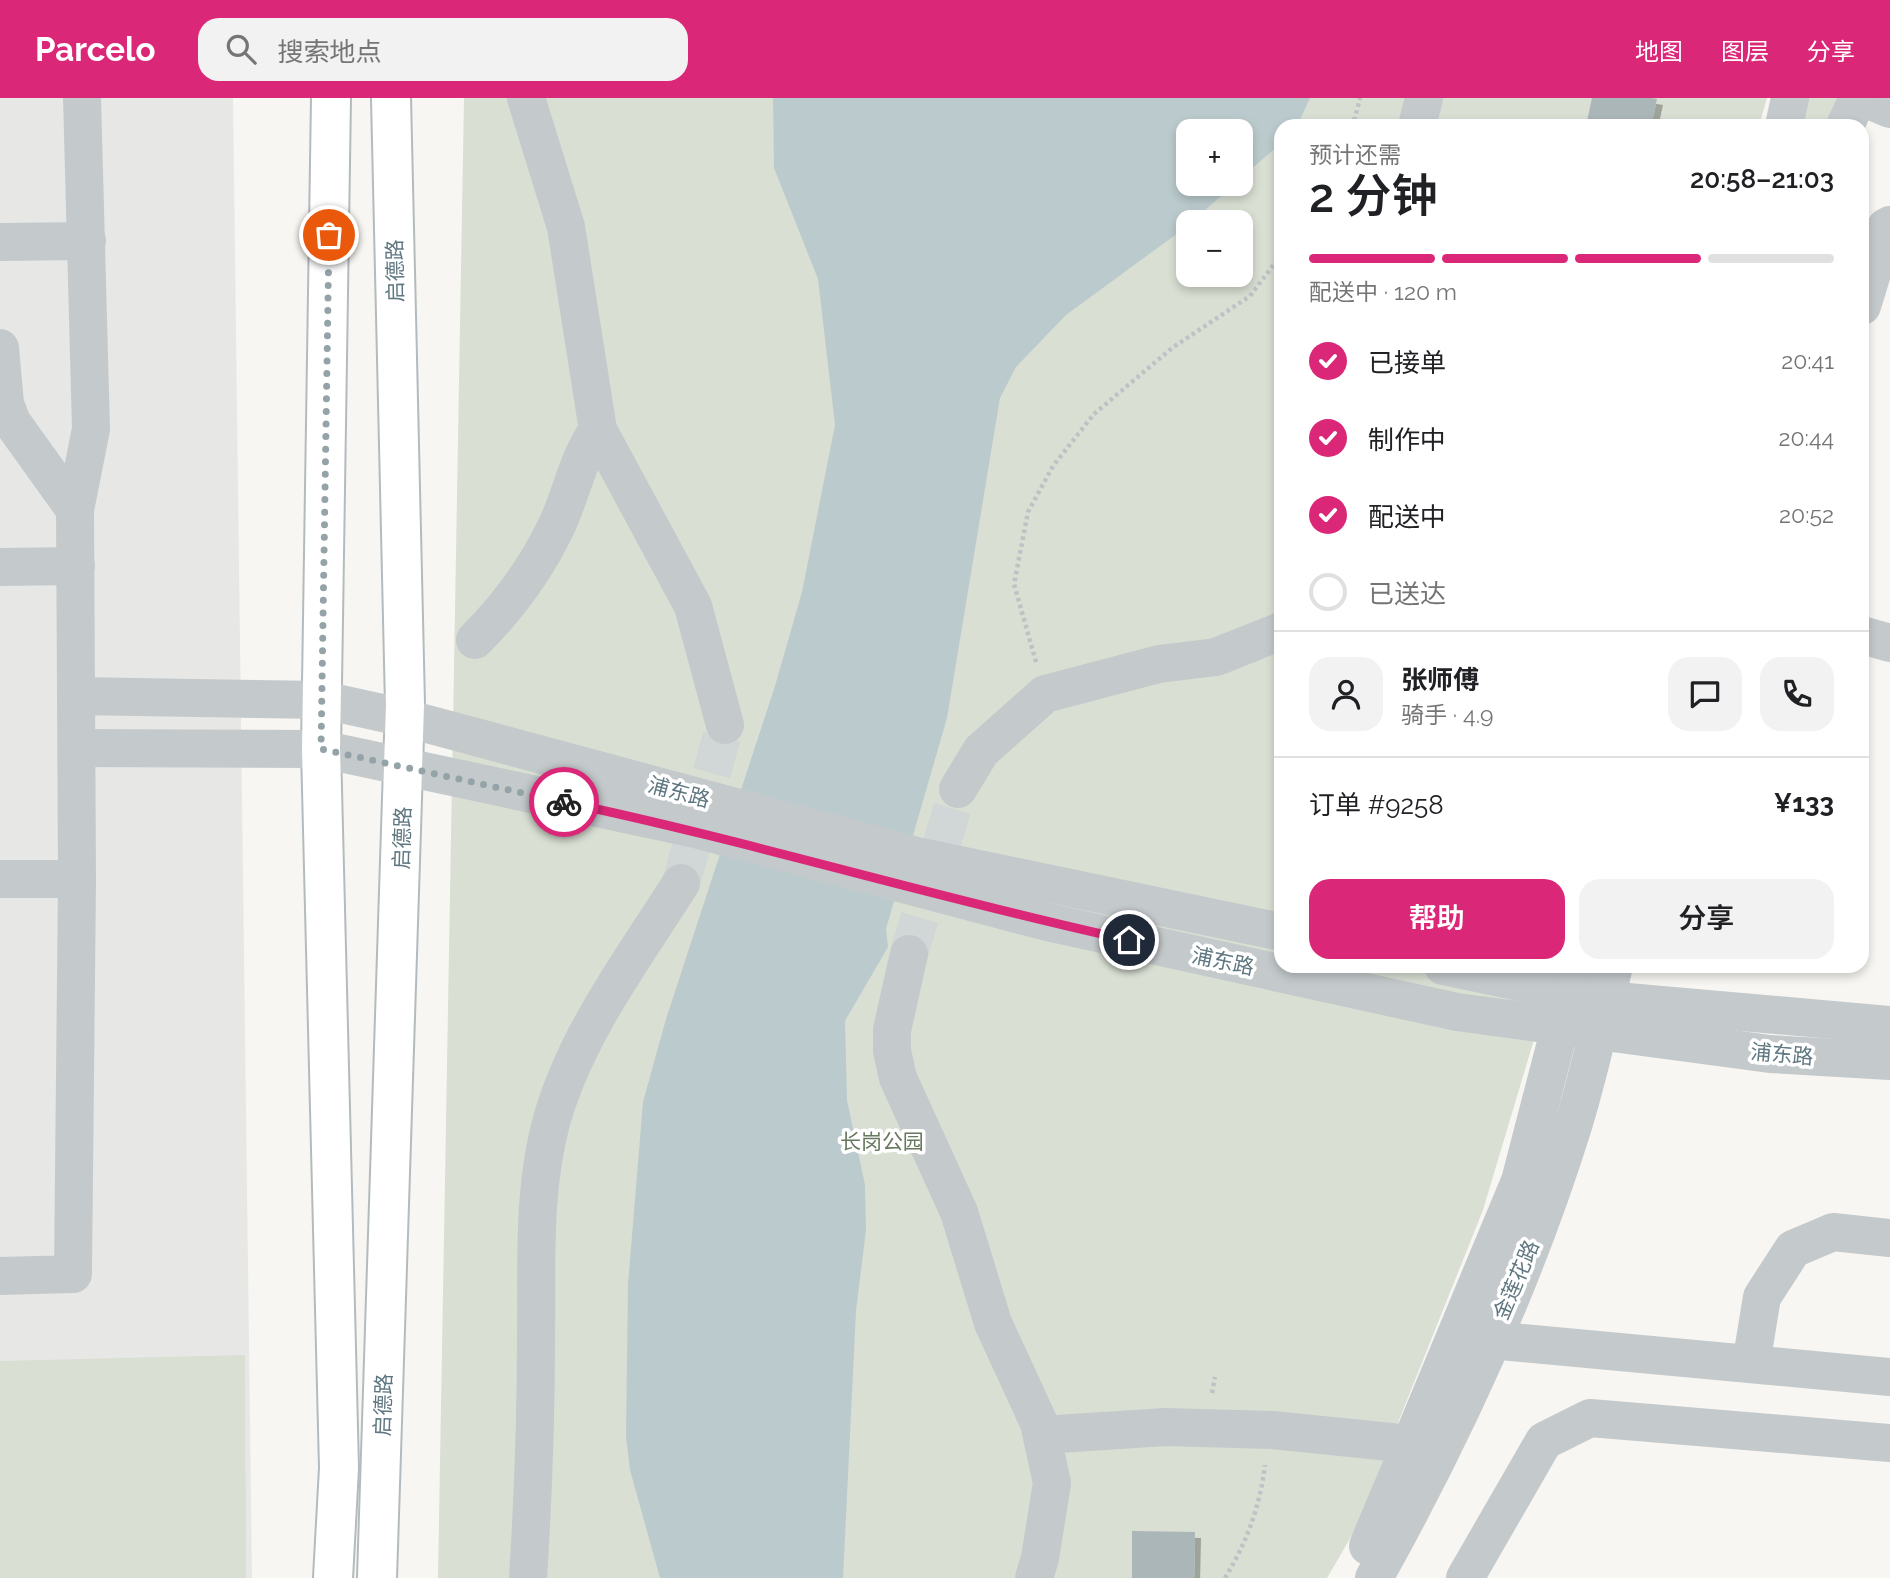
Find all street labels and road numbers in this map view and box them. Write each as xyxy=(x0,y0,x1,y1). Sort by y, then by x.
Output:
street label: 启德路 xyxy=(382,239,408,303)
street label: 浦东路 xyxy=(645,772,713,812)
street label: 启德路 xyxy=(388,806,416,870)
street label: 浦东路 xyxy=(1190,942,1256,980)
street label: 浦东路 xyxy=(1750,1039,1814,1069)
street label: 金莲花路 xyxy=(1488,1236,1544,1324)
street label: 启德路 xyxy=(369,1373,397,1437)

